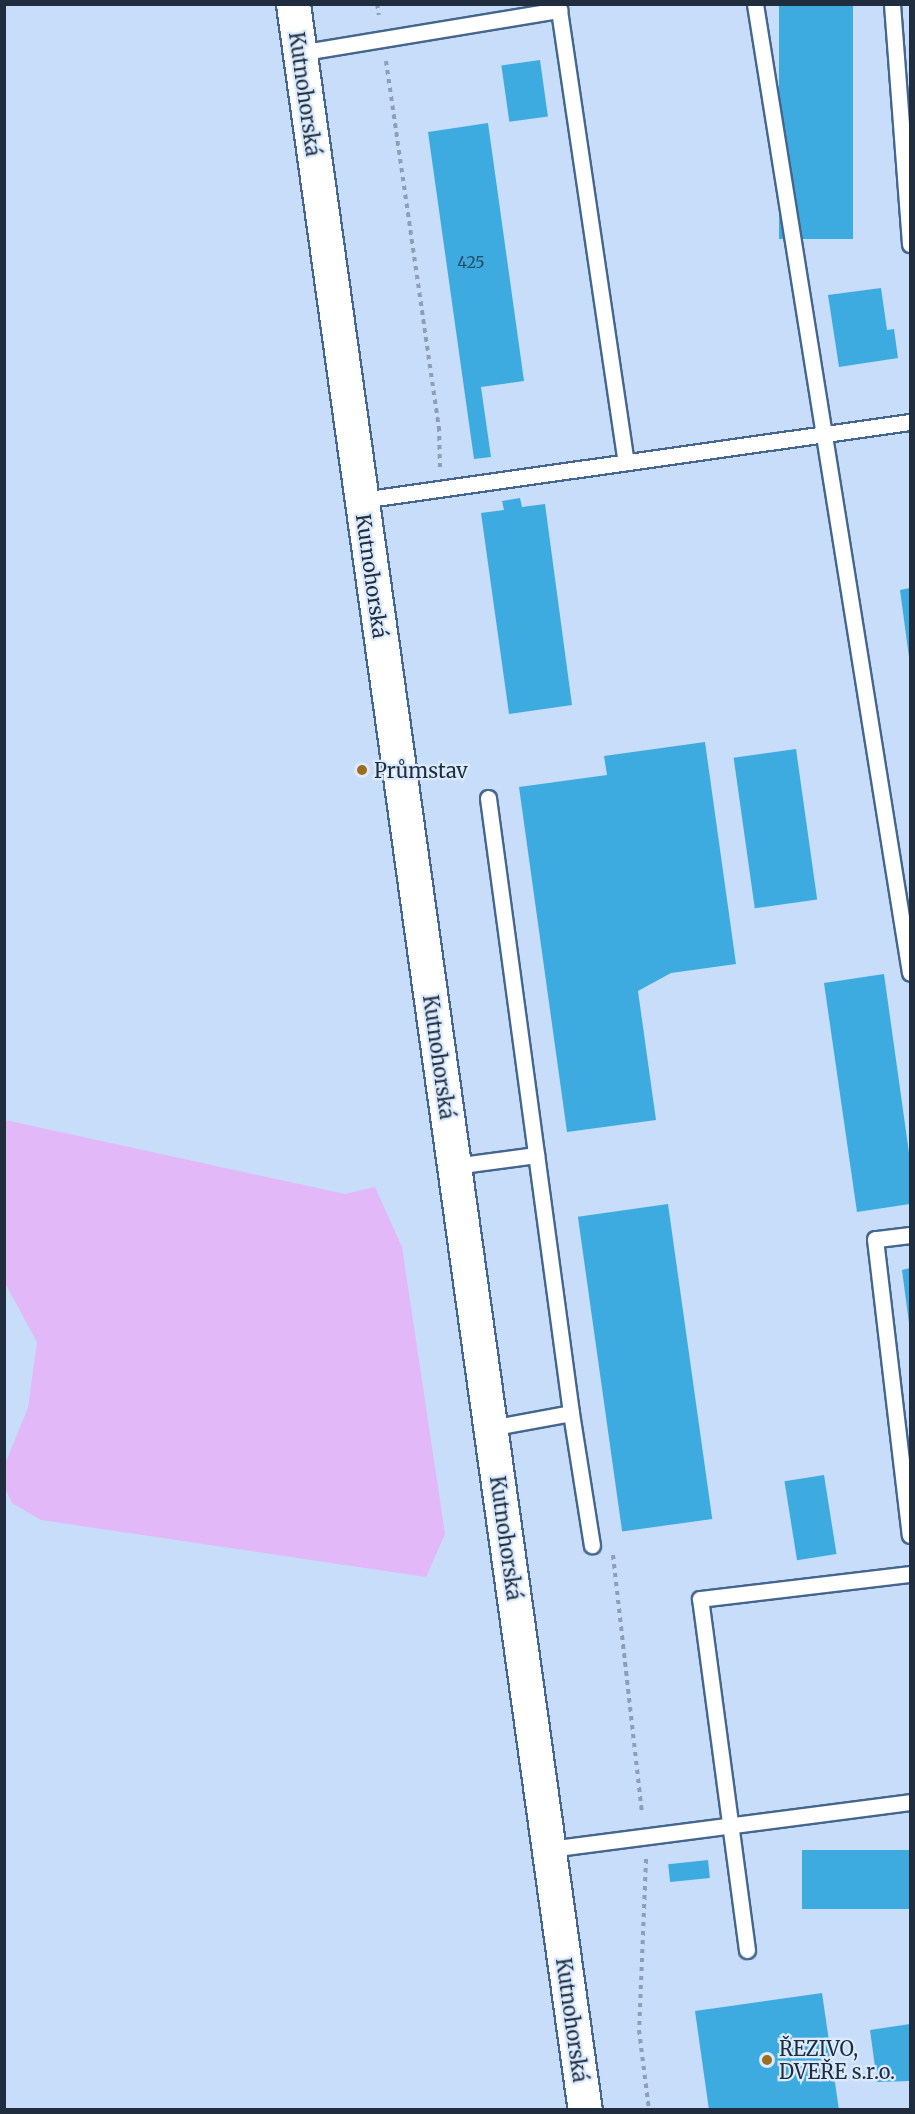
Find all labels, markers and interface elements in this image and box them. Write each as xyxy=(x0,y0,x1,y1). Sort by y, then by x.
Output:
street label: Kutnohorská xyxy=(284,30,326,158)
house number: 425 xyxy=(457,252,485,272)
street label: Kutnohorská xyxy=(351,512,393,640)
place label: Průmstav xyxy=(374,758,468,782)
marker: Průmstav xyxy=(355,763,369,777)
street label: Kutnohorská xyxy=(418,993,460,1121)
street label: Kutnohorská xyxy=(485,1474,527,1602)
street label: Kutnohorská xyxy=(551,1956,593,2084)
place label: ŘEZIVO, DVEŘE s.r.o. xyxy=(779,2036,895,2083)
marker: ŘEZIVO, DVEŘE s.r.o. xyxy=(760,2053,774,2067)

